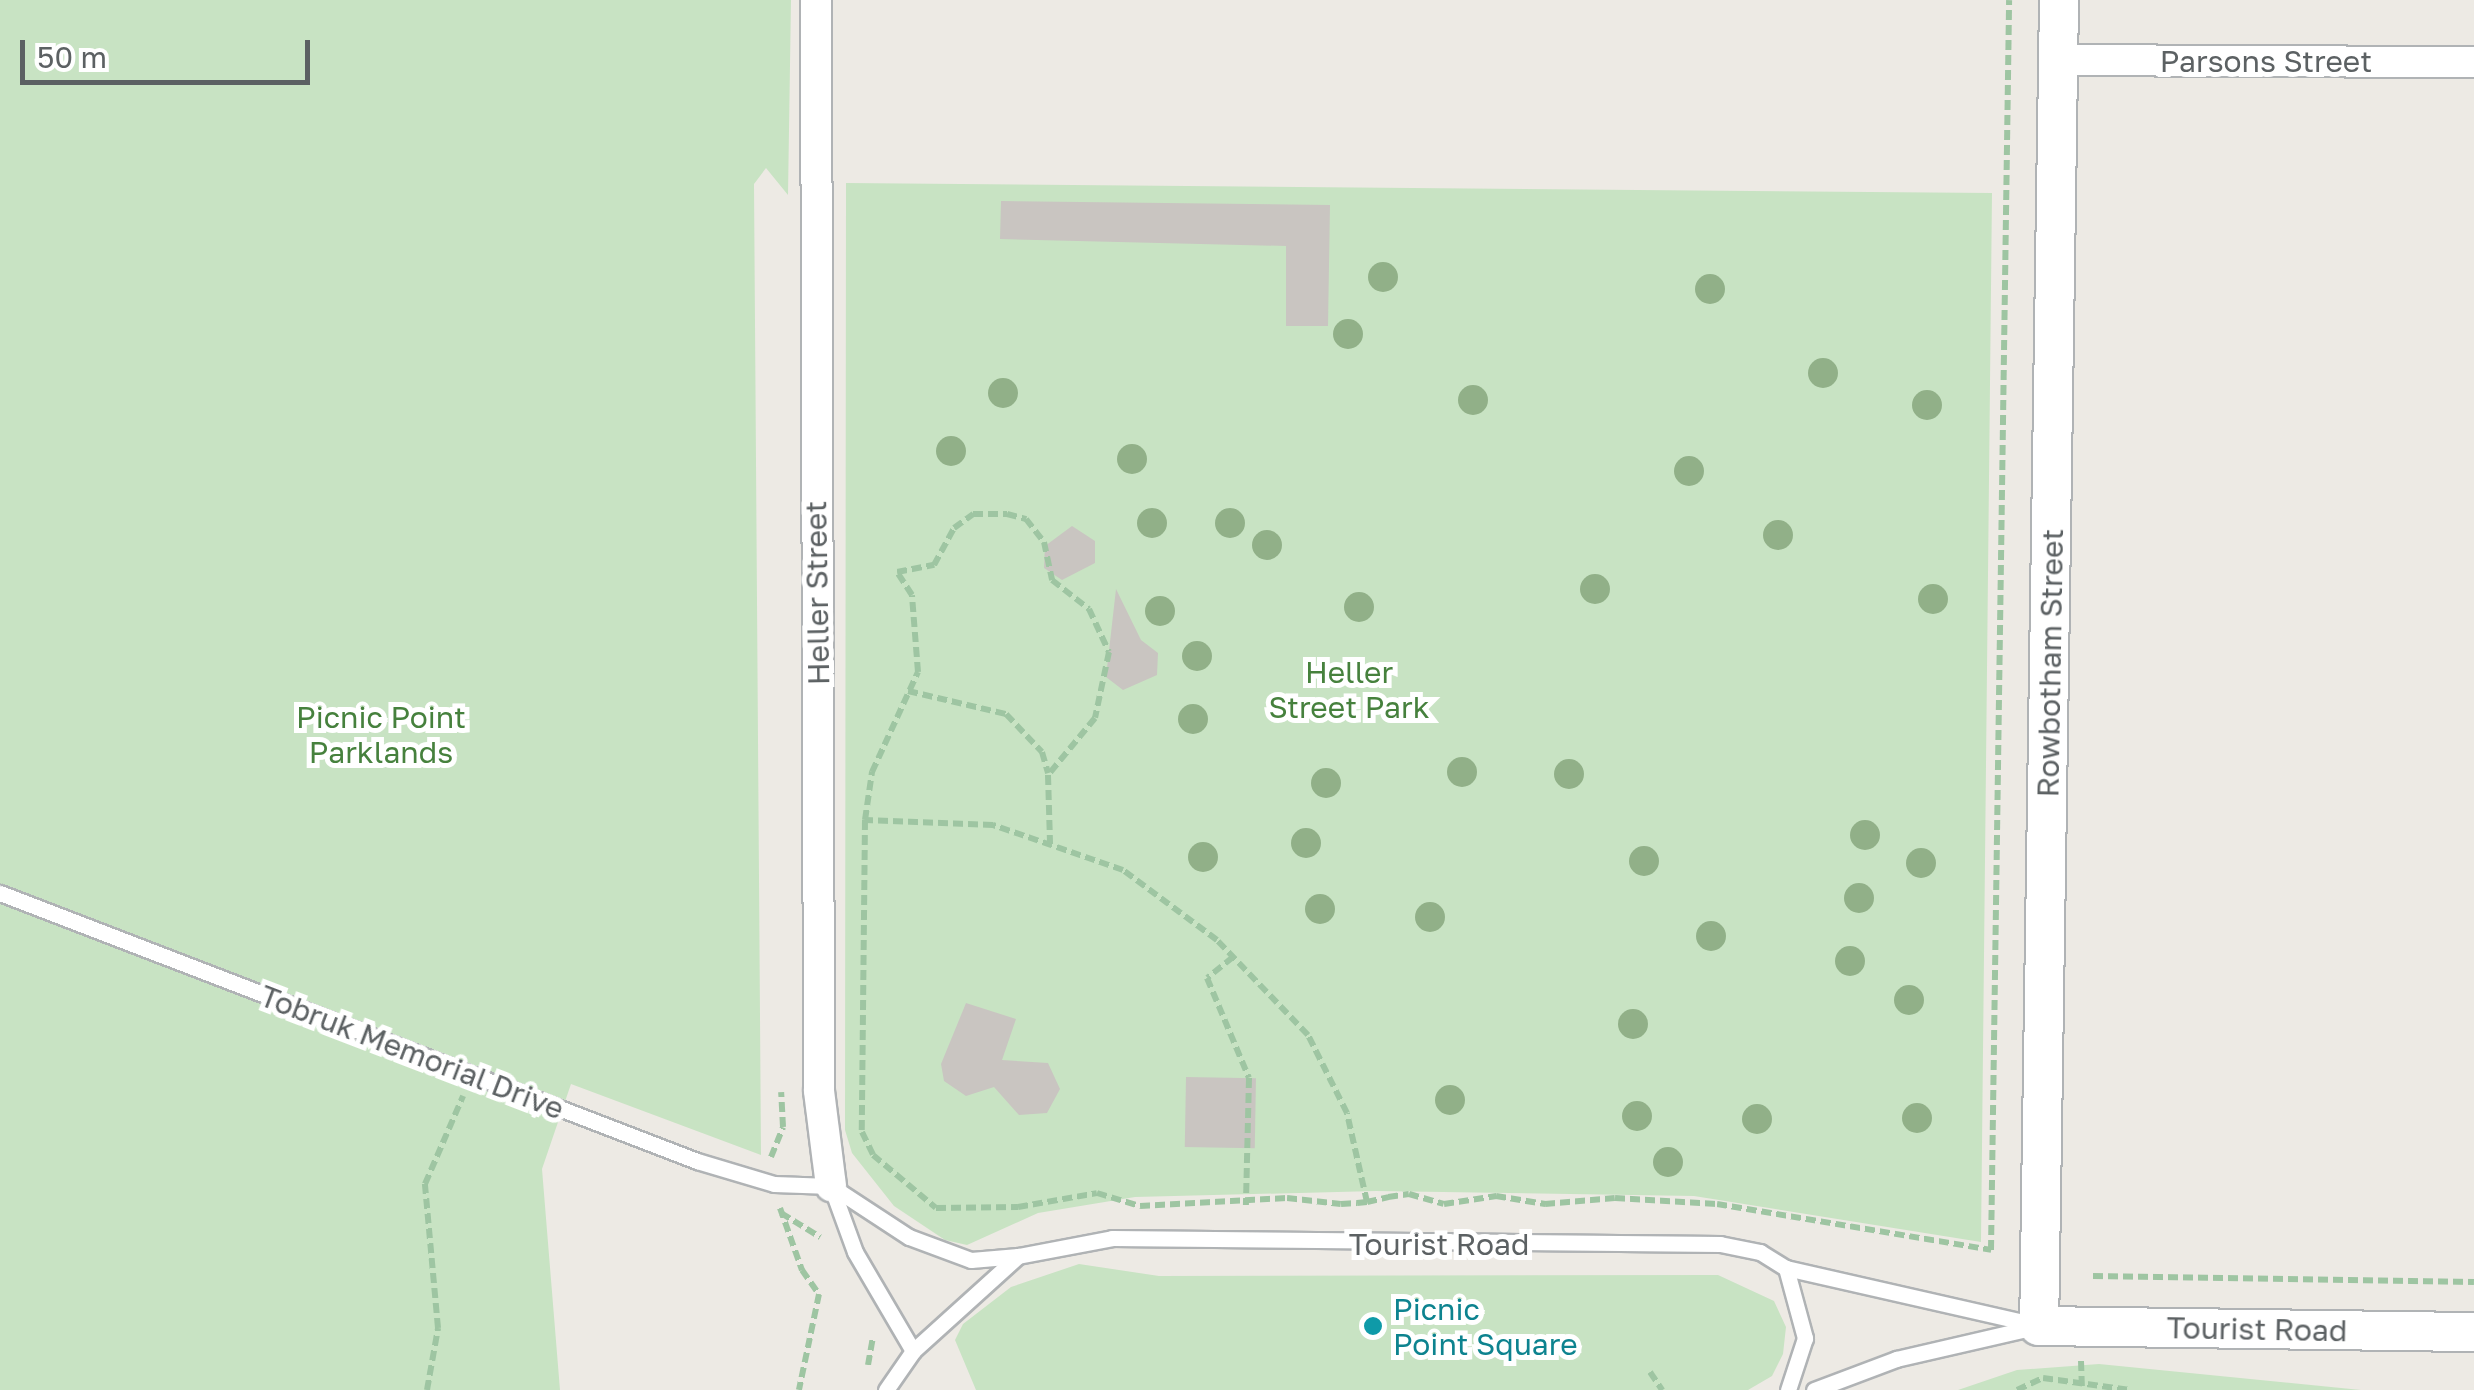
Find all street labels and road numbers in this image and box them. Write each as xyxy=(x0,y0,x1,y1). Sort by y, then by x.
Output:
street label: Parsons Street xyxy=(2160,43,2372,79)
street label: Heller Street xyxy=(797,500,837,686)
street label: Rowbotham Street xyxy=(2030,528,2070,798)
street label: Tobruk Memorial Drive xyxy=(255,977,569,1127)
street label: Tourist Road xyxy=(1349,1226,1529,1262)
street label: Tourist Road xyxy=(2166,1309,2348,1349)

